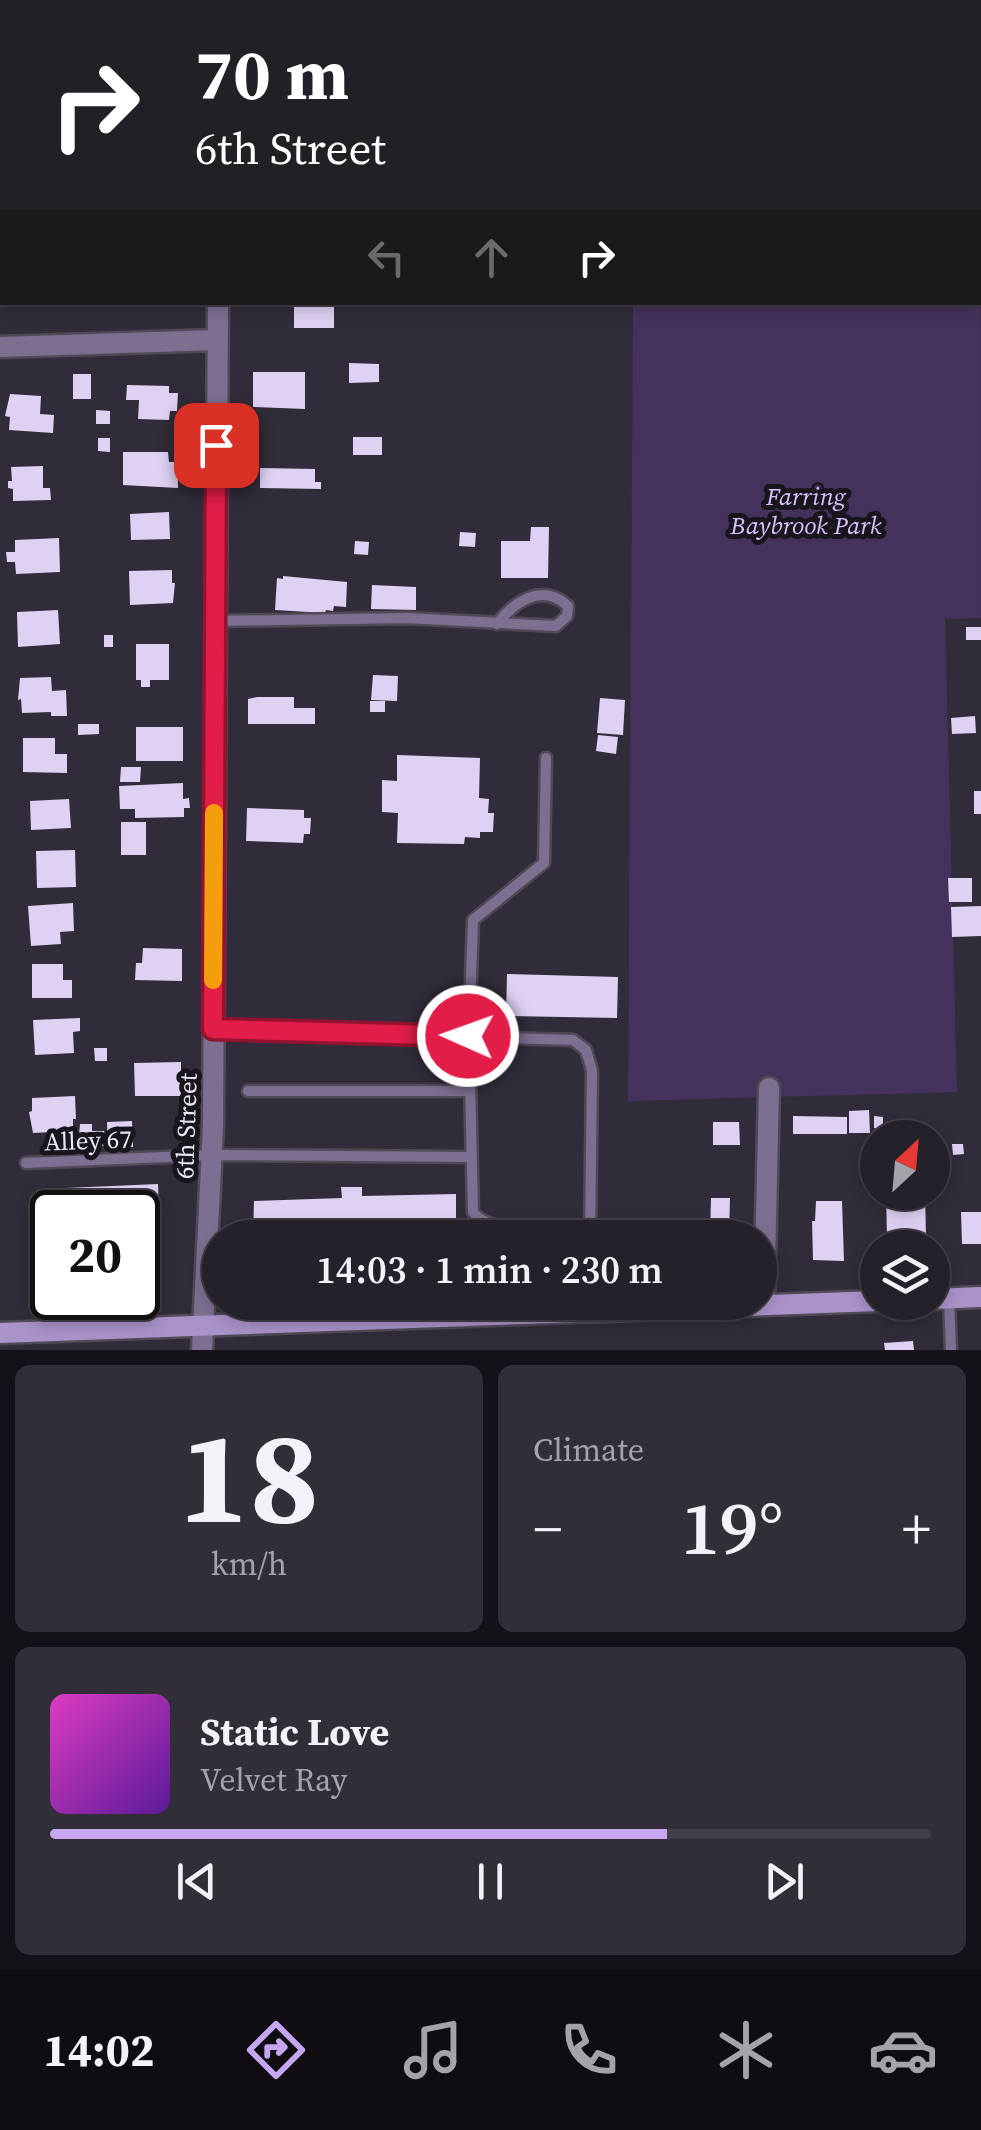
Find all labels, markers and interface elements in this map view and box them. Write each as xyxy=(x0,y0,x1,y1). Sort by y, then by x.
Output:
text: 70 m xyxy=(195,26,349,122)
icon: right xyxy=(30,40,160,170)
text: 6th Street xyxy=(195,117,386,179)
icon: left xyxy=(359,230,414,285)
icon: ahead xyxy=(464,230,519,285)
icon: right xyxy=(569,230,624,285)
pin xyxy=(174,403,259,488)
icon: arrive xyxy=(189,418,244,473)
park label: Farring Baybrook Park xyxy=(729,479,882,542)
position arrow xyxy=(416,984,520,1088)
street label: 6th Street xyxy=(167,1072,205,1180)
north arrow xyxy=(860,1120,950,1210)
map controls xyxy=(860,1120,950,1320)
street label: Alley 67 xyxy=(44,1121,132,1159)
speed limit sign: 20 xyxy=(30,1190,160,1320)
button: layers xyxy=(860,1230,950,1320)
text: 14:03 · 1 min · 230 m xyxy=(316,1244,663,1296)
text: 18 xyxy=(179,1387,319,1566)
text: Climate xyxy=(533,1428,644,1472)
text: 19° xyxy=(681,1476,783,1579)
text: − xyxy=(533,1491,562,1566)
text: + xyxy=(902,1491,931,1566)
text: km/h xyxy=(211,1542,287,1586)
text: Static Love xyxy=(200,1706,389,1758)
text: Velvet Ray xyxy=(200,1758,347,1802)
icon: previous xyxy=(169,1854,224,1909)
icon: pause xyxy=(463,1854,518,1909)
icon: next xyxy=(757,1854,812,1909)
icon: directions xyxy=(241,2015,311,2085)
icon: music xyxy=(398,2015,468,2085)
icon: phone xyxy=(554,2015,624,2085)
icon: climate xyxy=(711,2015,781,2085)
icon: car xyxy=(868,2015,938,2085)
text: 14:02 xyxy=(43,2019,154,2081)

